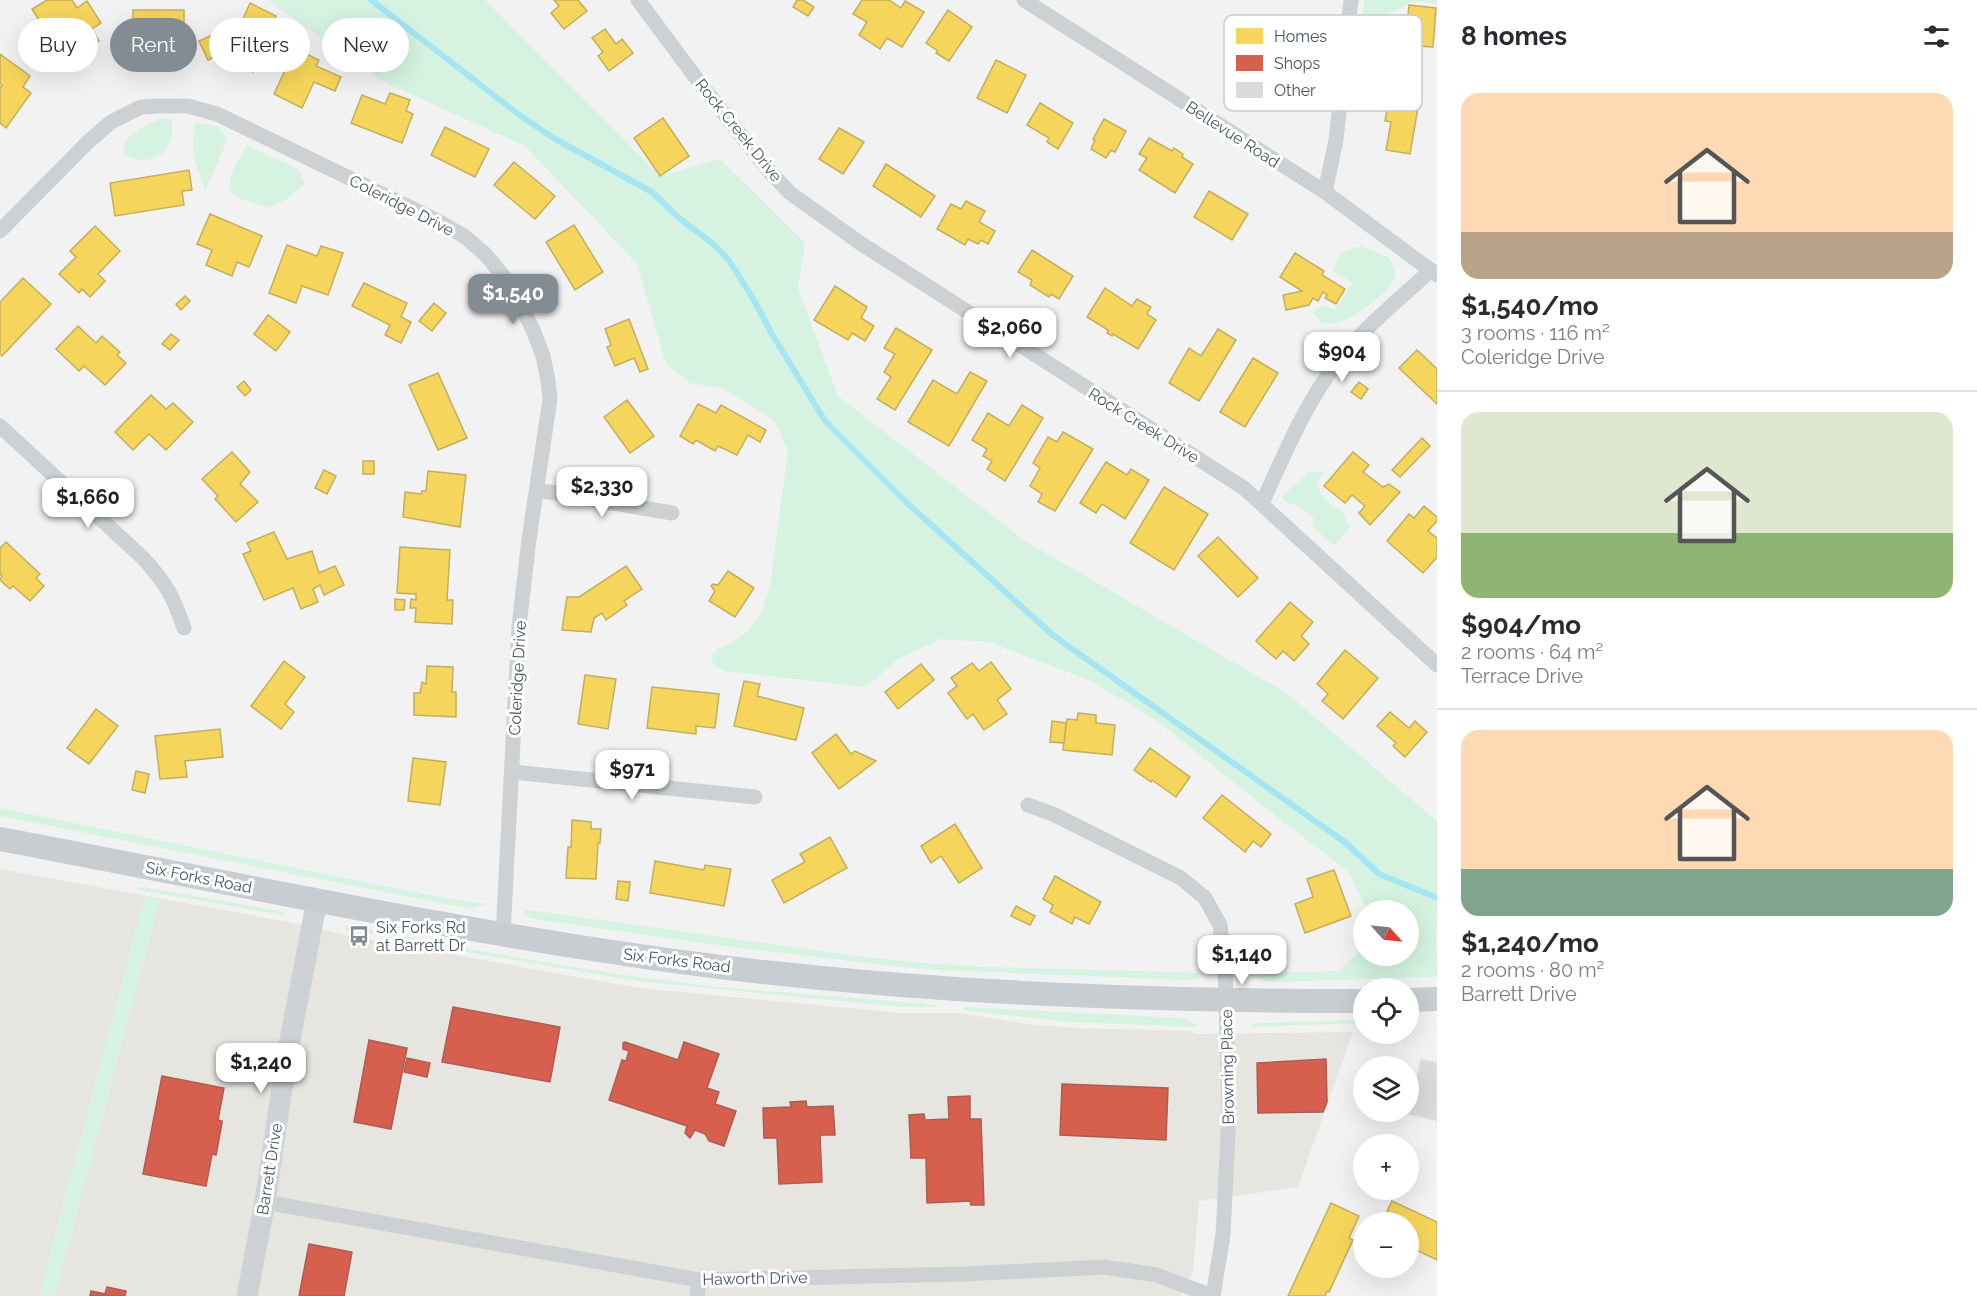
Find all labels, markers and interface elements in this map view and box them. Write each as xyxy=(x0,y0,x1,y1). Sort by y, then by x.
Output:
legend xyxy=(1224,15,1422,111)
chip: Buy xyxy=(18,18,98,72)
chip: Rent xyxy=(110,18,197,72)
chip: Filters xyxy=(209,18,310,72)
chip: New xyxy=(322,18,409,72)
icon: filters xyxy=(1920,20,1953,53)
text: 8 homes xyxy=(1461,21,1567,51)
text: Homes xyxy=(1274,27,1327,46)
text: Shops xyxy=(1274,54,1320,73)
street label: Rock Creek Drive xyxy=(691,75,786,186)
text: Other xyxy=(1274,81,1316,100)
street label: Bellevue Road xyxy=(1182,97,1283,172)
icon: home xyxy=(1653,132,1761,240)
street label: Coleridge Drive xyxy=(346,171,457,240)
pin: $1,540 xyxy=(464,274,562,325)
text: $1,540 xyxy=(482,281,544,305)
text: $1,540/mo xyxy=(1461,291,1599,321)
pin: $2,060 xyxy=(961,308,1059,359)
text: $2,060 xyxy=(977,315,1043,339)
text: 3 rooms · 116 m² xyxy=(1461,321,1610,345)
pin: $904 xyxy=(1306,332,1378,383)
text: $904 xyxy=(1318,339,1366,363)
text: Coleridge Drive xyxy=(1461,345,1605,369)
street label: Rock Creek Drive xyxy=(1085,384,1203,467)
icon: home xyxy=(1653,451,1761,559)
pin: $2,330 xyxy=(553,467,651,518)
text: $2,330 xyxy=(570,474,634,498)
pin: $1,660 xyxy=(39,478,137,529)
text: $1,660 xyxy=(56,485,120,509)
text: $904/mo xyxy=(1461,610,1581,640)
street label: Coleridge Drive xyxy=(505,620,530,736)
text: 2 rooms · 64 m² xyxy=(1461,640,1603,664)
text: Terrace Drive xyxy=(1461,664,1583,688)
pin: $971 xyxy=(596,750,668,801)
text: $971 xyxy=(609,757,655,781)
icon: home xyxy=(1653,769,1761,877)
street label: Six Forks Road xyxy=(144,858,254,897)
north arrow xyxy=(1353,900,1419,966)
map controls xyxy=(1353,900,1419,1278)
place label: Six Forks Rd at Barrett Dr xyxy=(376,918,466,955)
bus stop icon: Six Forks Rd at Barrett Dr xyxy=(347,924,371,948)
text: $1,240/mo xyxy=(1461,928,1599,958)
pin: $1,140 xyxy=(1193,935,1291,986)
text: $1,140 xyxy=(1212,942,1272,966)
street label: Six Forks Road xyxy=(622,944,732,977)
text: 2 rooms · 80 m² xyxy=(1461,958,1604,982)
button: locate xyxy=(1353,978,1419,1044)
text: Barrett Drive xyxy=(1461,982,1577,1006)
street label: Browning Place xyxy=(1217,1009,1238,1125)
pin: $1,240 xyxy=(212,1043,310,1094)
text: $1,240 xyxy=(230,1050,292,1074)
button: layers xyxy=(1353,1056,1419,1122)
street label: Barrett Drive xyxy=(253,1122,286,1216)
button: + xyxy=(1353,1134,1419,1200)
button: − xyxy=(1353,1212,1419,1278)
street label: Haworth Drive xyxy=(702,1268,808,1289)

